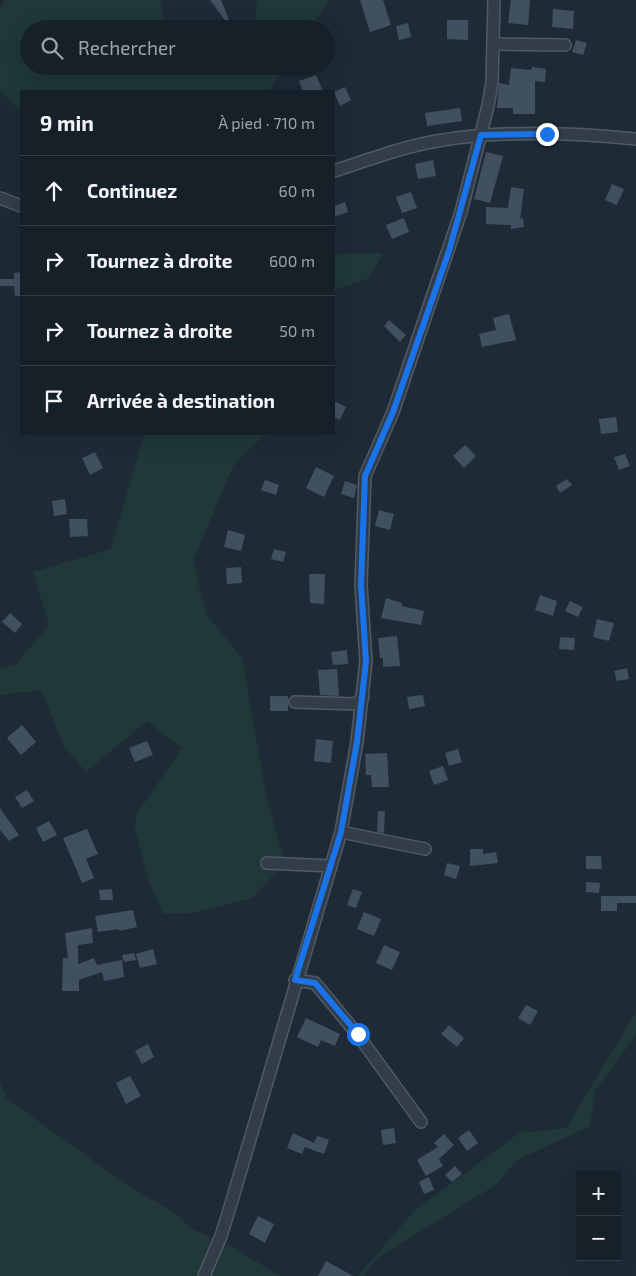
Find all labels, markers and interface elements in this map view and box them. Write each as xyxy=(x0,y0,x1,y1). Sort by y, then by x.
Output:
search box xyxy=(20,20,335,75)
icon: search xyxy=(38,34,66,62)
text: Rechercher xyxy=(78,36,176,59)
text: 9 min xyxy=(40,110,94,135)
text: À pied · 710 m xyxy=(218,113,315,132)
route end xyxy=(536,123,559,146)
icon: ahead xyxy=(40,177,68,205)
text: Continuez xyxy=(87,179,177,202)
text: 60 m xyxy=(279,181,315,200)
icon: right xyxy=(40,247,68,275)
text: Tournez à droite xyxy=(87,249,233,272)
text: 600 m xyxy=(269,251,315,270)
icon: right xyxy=(40,317,68,345)
text: Tournez à droite xyxy=(87,319,233,342)
text: 50 m xyxy=(279,321,315,340)
icon: arrive xyxy=(40,387,68,415)
text: Arrivée à destination xyxy=(87,389,275,412)
route start xyxy=(347,1023,370,1046)
map controls xyxy=(576,1171,621,1261)
button: + xyxy=(576,1171,621,1216)
button: − xyxy=(576,1216,621,1261)

